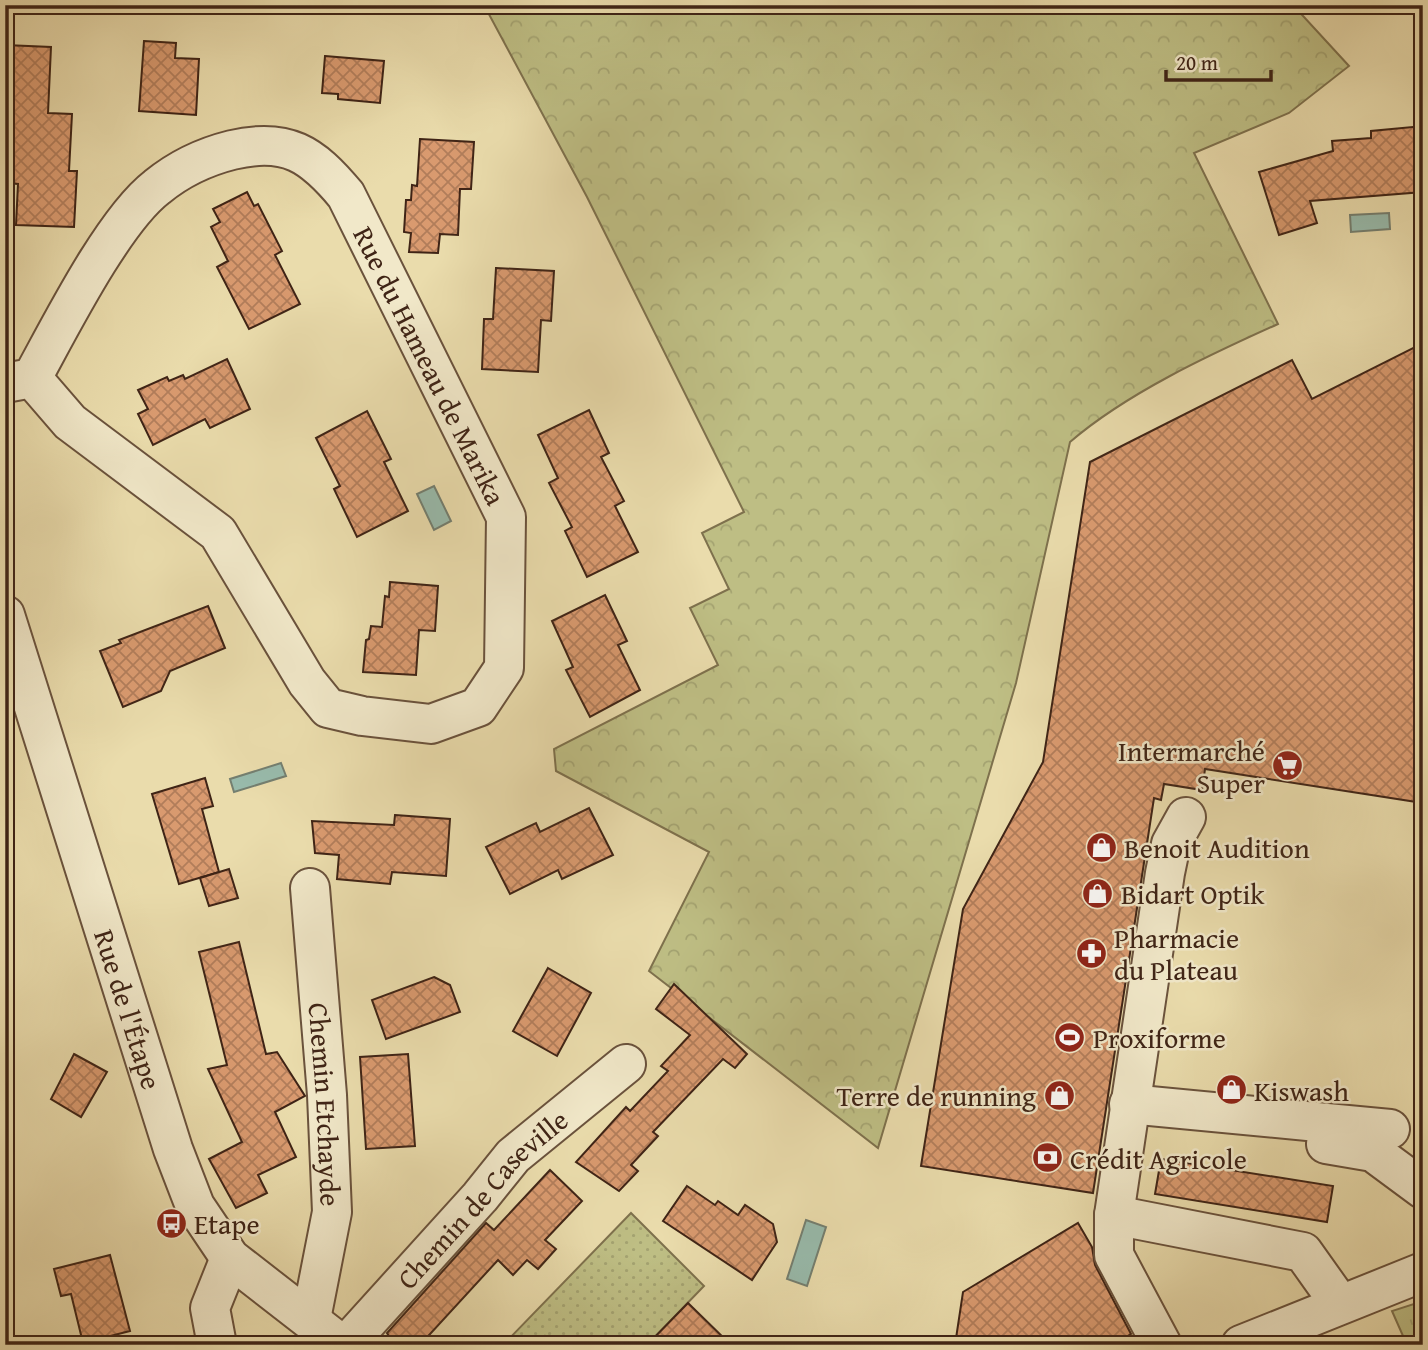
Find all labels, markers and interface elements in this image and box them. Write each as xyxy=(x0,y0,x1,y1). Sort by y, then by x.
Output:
scale bar xyxy=(1166,38,1270,82)
text: 20 m xyxy=(1176,47,1218,78)
street label: Rue du Hameau de Marika xyxy=(344,219,518,512)
place label: Intermarché Super xyxy=(1118,730,1265,803)
supermarket icon: Intermarché Super xyxy=(1271,749,1305,783)
place label: Benoit Audition xyxy=(1124,827,1310,868)
shop icon: Benoit Audition xyxy=(1084,830,1118,864)
place label: Bidart Optik xyxy=(1121,873,1265,914)
shop icon: Bidart Optik xyxy=(1081,876,1115,910)
place label: Pharmacie du Plateau xyxy=(1114,917,1239,990)
street label: Rue de l'Étape xyxy=(85,924,173,1094)
pharmacy icon: Pharmacie du Plateau xyxy=(1074,936,1108,970)
street label: Chemin Etchayde xyxy=(299,1001,352,1207)
place label: Proxiforme xyxy=(1093,1017,1226,1058)
sports icon: Proxiforme xyxy=(1053,1020,1087,1054)
place label: Kiswash xyxy=(1254,1070,1349,1111)
shop icon: Kiswash xyxy=(1214,1073,1248,1107)
place label: Terre de running xyxy=(836,1075,1036,1116)
shop icon: Terre de running xyxy=(1042,1078,1076,1112)
street label: Chemin de Caseville xyxy=(386,1099,576,1297)
place label: Crédit Agricole xyxy=(1070,1138,1247,1179)
bank icon: Crédit Agricole xyxy=(1030,1141,1064,1175)
place label: Etape xyxy=(194,1203,260,1244)
bus stop icon: Etape xyxy=(154,1206,188,1240)

